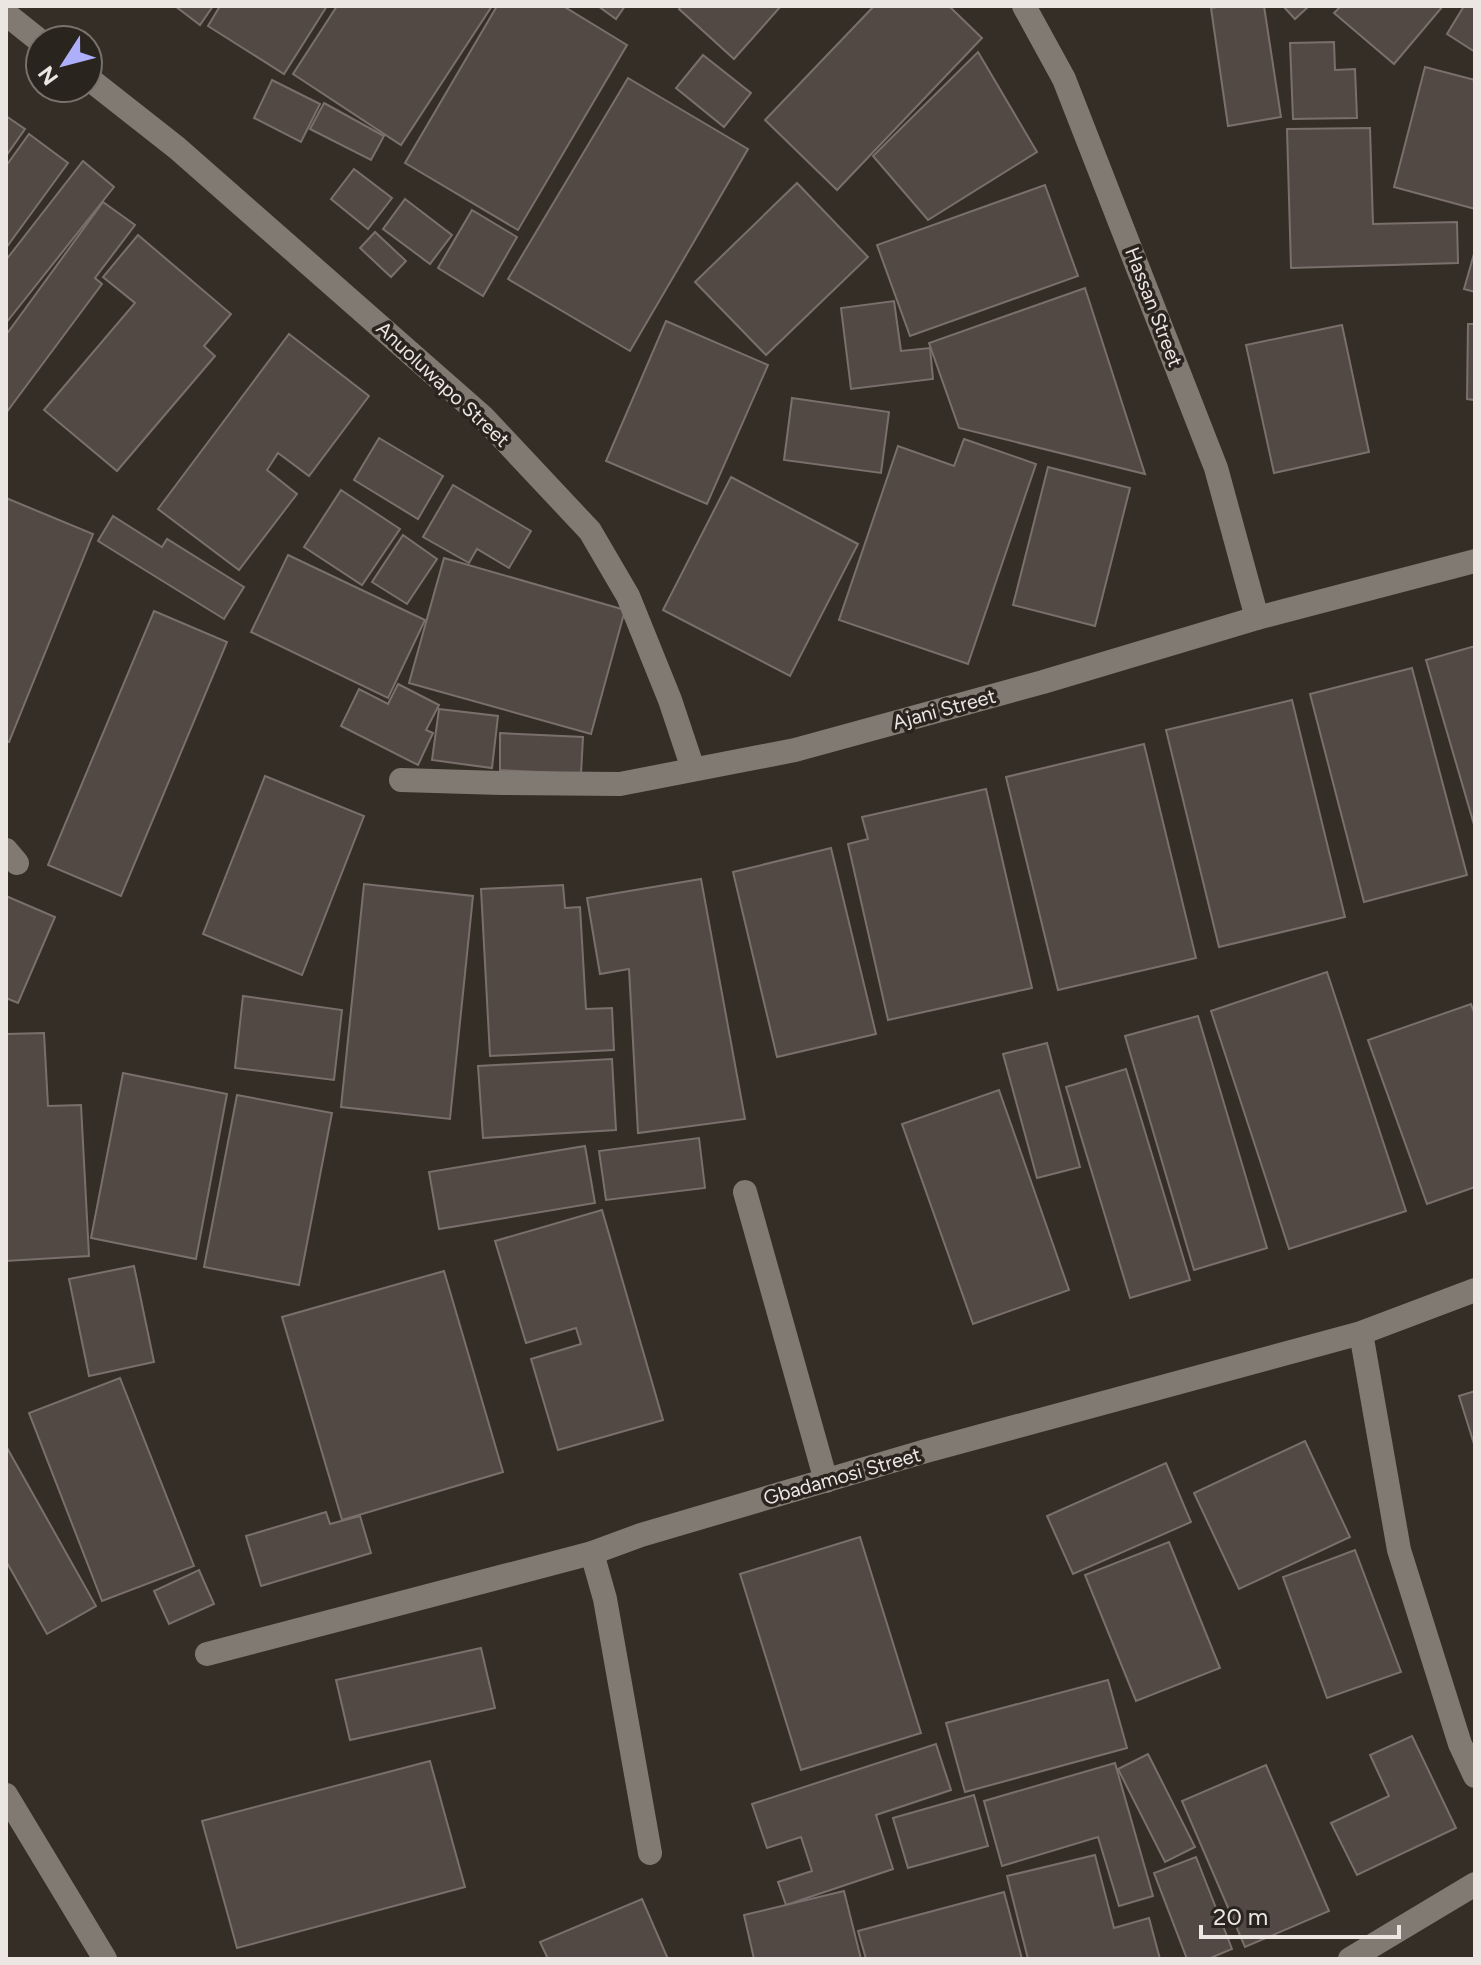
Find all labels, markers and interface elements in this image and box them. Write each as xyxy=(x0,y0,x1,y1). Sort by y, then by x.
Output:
north arrow xyxy=(24,24,104,104)
text: N xyxy=(32,61,64,90)
street label: Hassan Street xyxy=(1120,244,1188,370)
street label: Anuoluwapo Street xyxy=(372,316,514,452)
street label: Ajani Street xyxy=(890,684,998,734)
street label: Gbadamosi Street xyxy=(761,1442,923,1510)
scale bar xyxy=(1201,1889,1399,1939)
text: 20 m xyxy=(1213,1902,1268,1931)

